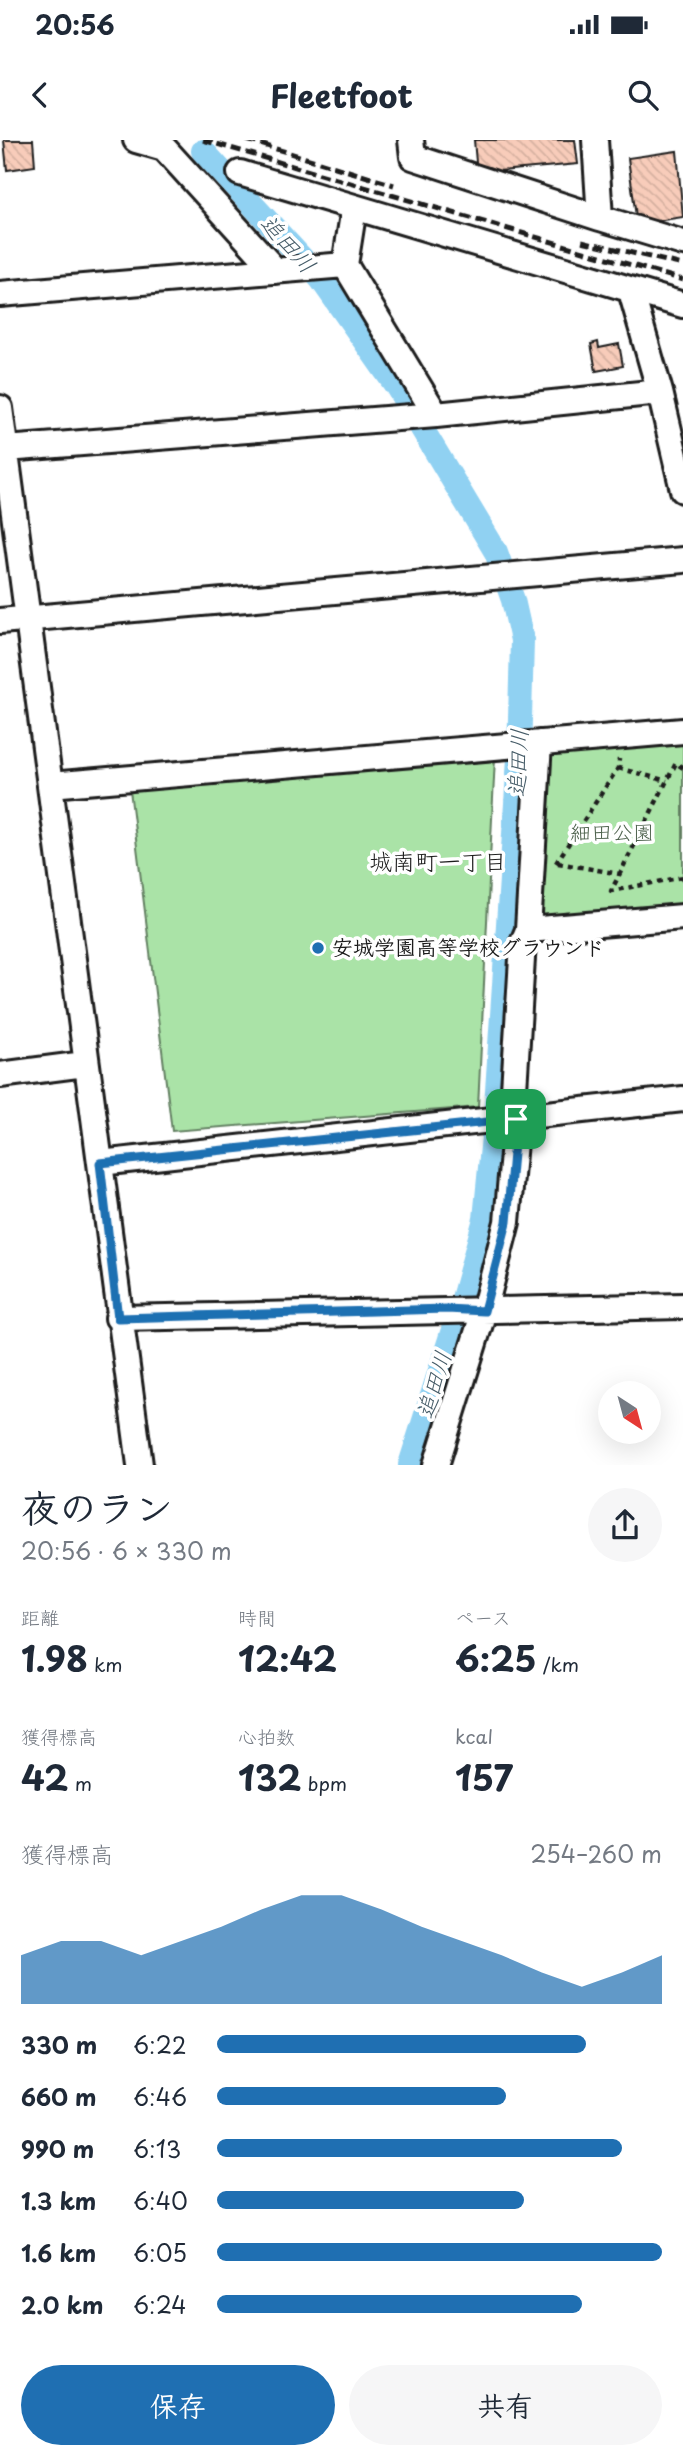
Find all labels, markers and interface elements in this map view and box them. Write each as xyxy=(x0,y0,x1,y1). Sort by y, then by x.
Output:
text: 20:56 xyxy=(35,5,115,44)
text: Fleetfoot xyxy=(270,71,413,119)
icon: back xyxy=(21,76,59,114)
icon: search xyxy=(624,76,662,114)
water label: 追田川 xyxy=(253,206,325,280)
water label: 追田川 xyxy=(497,728,536,798)
park label: 細田公園 xyxy=(570,815,654,847)
district label: 城南町一丁目 xyxy=(369,843,507,878)
place label: 安城学園高等学校グラウンド xyxy=(332,930,605,962)
marker: 安城学園高等学校グラウンド xyxy=(310,940,326,956)
pin xyxy=(486,1089,546,1149)
icon: arrive xyxy=(497,1100,535,1138)
water label: 追田川 xyxy=(406,1346,459,1423)
north arrow xyxy=(598,1381,662,1444)
map controls xyxy=(598,1381,661,1444)
text: 夜のラン xyxy=(21,1478,173,1535)
button: share xyxy=(588,1488,662,1562)
text: 20:56 · 6 × 330 m xyxy=(21,1533,232,1568)
text: 距離 xyxy=(21,1603,59,1631)
text: 時間 xyxy=(238,1603,276,1631)
text: ペース xyxy=(455,1603,511,1631)
text: 1.98 xyxy=(21,1631,88,1684)
text: 12:42 xyxy=(238,1631,337,1684)
text: 6:25 xyxy=(455,1631,537,1684)
text: km xyxy=(88,1650,123,1678)
text: /km xyxy=(537,1650,579,1678)
text: 獲得標高 xyxy=(21,1722,97,1750)
text: 心拍数 xyxy=(238,1722,295,1750)
text: kcal xyxy=(455,1722,493,1750)
text: 42 xyxy=(21,1750,69,1803)
text: 132 xyxy=(238,1750,302,1803)
text: 157 xyxy=(455,1750,513,1803)
text: m xyxy=(69,1769,92,1797)
text: bpm xyxy=(302,1769,347,1797)
text: 獲得標高 xyxy=(21,1836,113,1871)
text: 254–260 m xyxy=(530,1836,662,1871)
text: 330 m xyxy=(21,2027,97,2062)
text: 6:22 xyxy=(133,2027,187,2062)
text: 660 m xyxy=(21,2079,97,2114)
text: 6:46 xyxy=(133,2079,187,2114)
text: 990 m xyxy=(21,2131,94,2166)
text: 6:13 xyxy=(133,2131,181,2166)
text: 1.3 km xyxy=(21,2183,96,2218)
text: 6:40 xyxy=(133,2183,188,2218)
text: 1.6 km xyxy=(21,2235,96,2270)
text: 6:05 xyxy=(133,2235,187,2270)
text: 2.0 km xyxy=(21,2287,103,2322)
text: 6:24 xyxy=(133,2287,187,2322)
button: 保存 xyxy=(21,2365,335,2445)
button: 共有 xyxy=(349,2365,662,2445)

